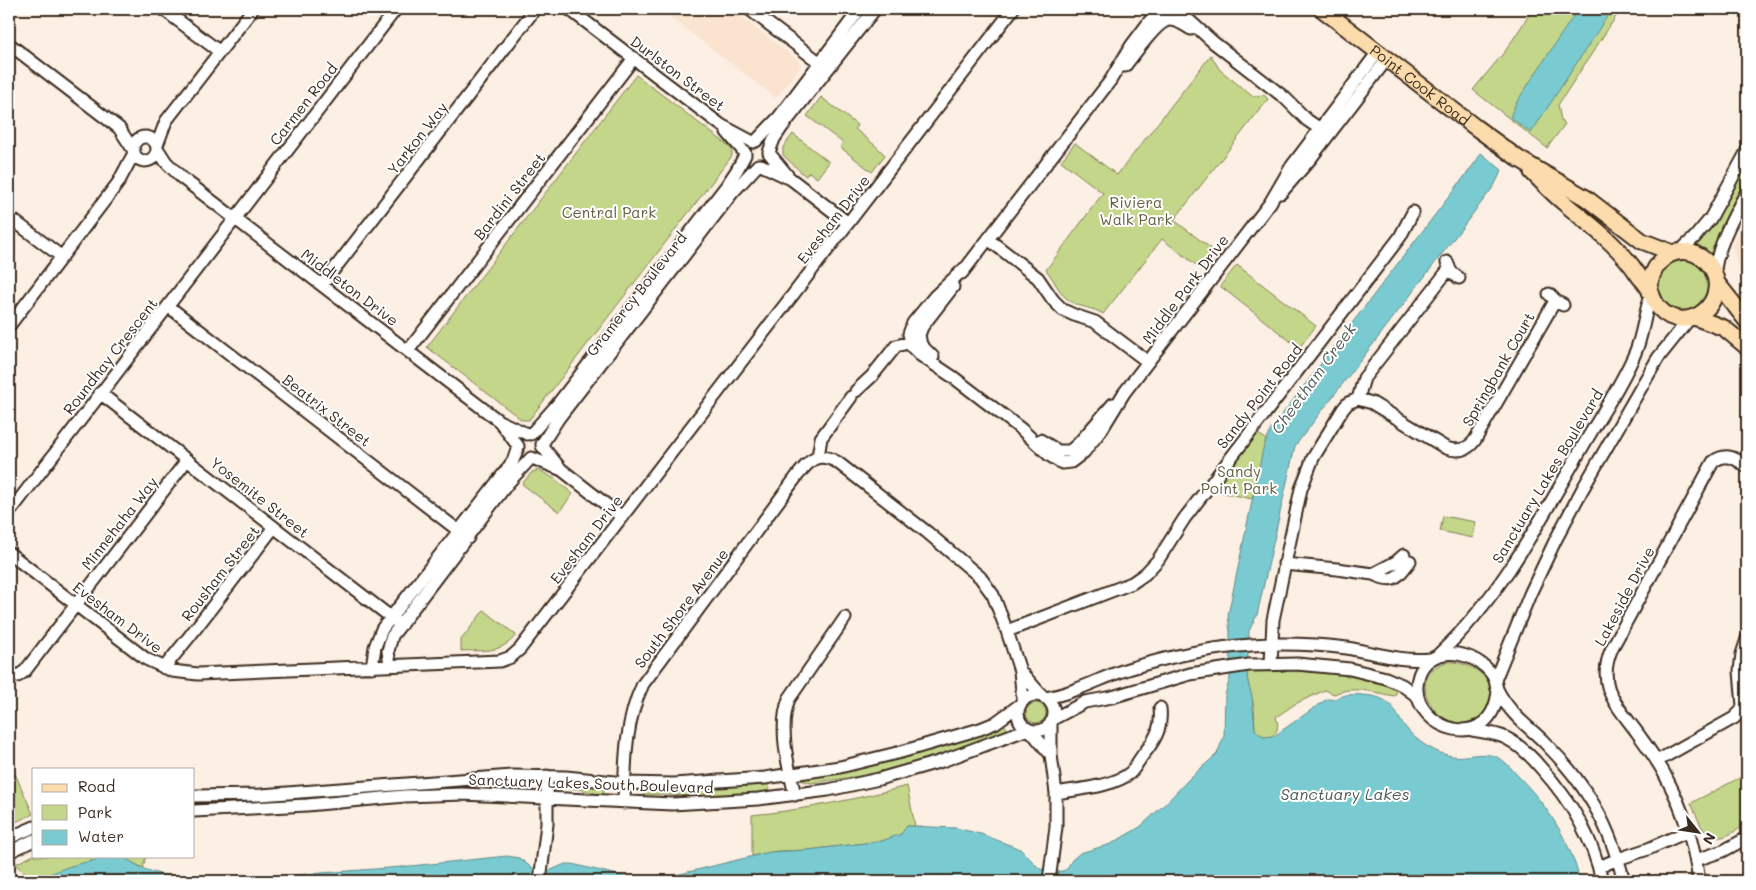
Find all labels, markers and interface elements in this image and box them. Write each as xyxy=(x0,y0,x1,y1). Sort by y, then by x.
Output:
street label: Durlston Street xyxy=(627,31,729,115)
street label: Point Cook Road xyxy=(1366,40,1474,130)
street label: Carmen Road xyxy=(265,59,341,149)
street label: Yarkon Way xyxy=(382,97,452,178)
street label: Bardini Street xyxy=(469,148,549,244)
street label: Evesham Drive xyxy=(792,171,874,267)
park label: Riviera Walk Park xyxy=(1099,192,1173,229)
park label: Central Park xyxy=(562,202,656,222)
street label: Gramercy Boulevard xyxy=(581,228,691,360)
street label: Middle Park Drive xyxy=(1137,230,1233,348)
street label: Middleton Drive xyxy=(297,244,403,330)
street label: Roundhay Crescent xyxy=(58,294,162,418)
street label: Springbank Court xyxy=(1457,308,1539,430)
water label: Cheetham Creek xyxy=(1266,318,1361,438)
street label: Sandy Point Road xyxy=(1212,339,1306,453)
street label: Beatrix Street xyxy=(279,369,375,451)
street label: Sanctuary Lakes Boulevard xyxy=(1487,385,1607,567)
street label: Yosemite Street xyxy=(206,452,314,542)
park label: Sandy Point Park xyxy=(1201,461,1277,498)
street label: Minnehaha Way xyxy=(76,472,162,574)
street label: Evesham Drive xyxy=(545,491,627,587)
street label: Rousham Street xyxy=(176,521,264,625)
street label: Lakeside Drive xyxy=(1589,543,1659,649)
street label: South Shore Avenue xyxy=(629,544,733,672)
street label: Evesham Drive xyxy=(69,577,167,657)
legend xyxy=(32,768,195,858)
street label: Sanctuary Lakes South Boulevard xyxy=(468,769,714,797)
text: Road xyxy=(78,776,115,796)
water label: Sanctuary Lakes xyxy=(1280,783,1410,804)
text: Park xyxy=(78,802,112,822)
north arrow xyxy=(1674,808,1724,858)
text: Water xyxy=(78,826,124,846)
text: N xyxy=(1699,829,1721,848)

